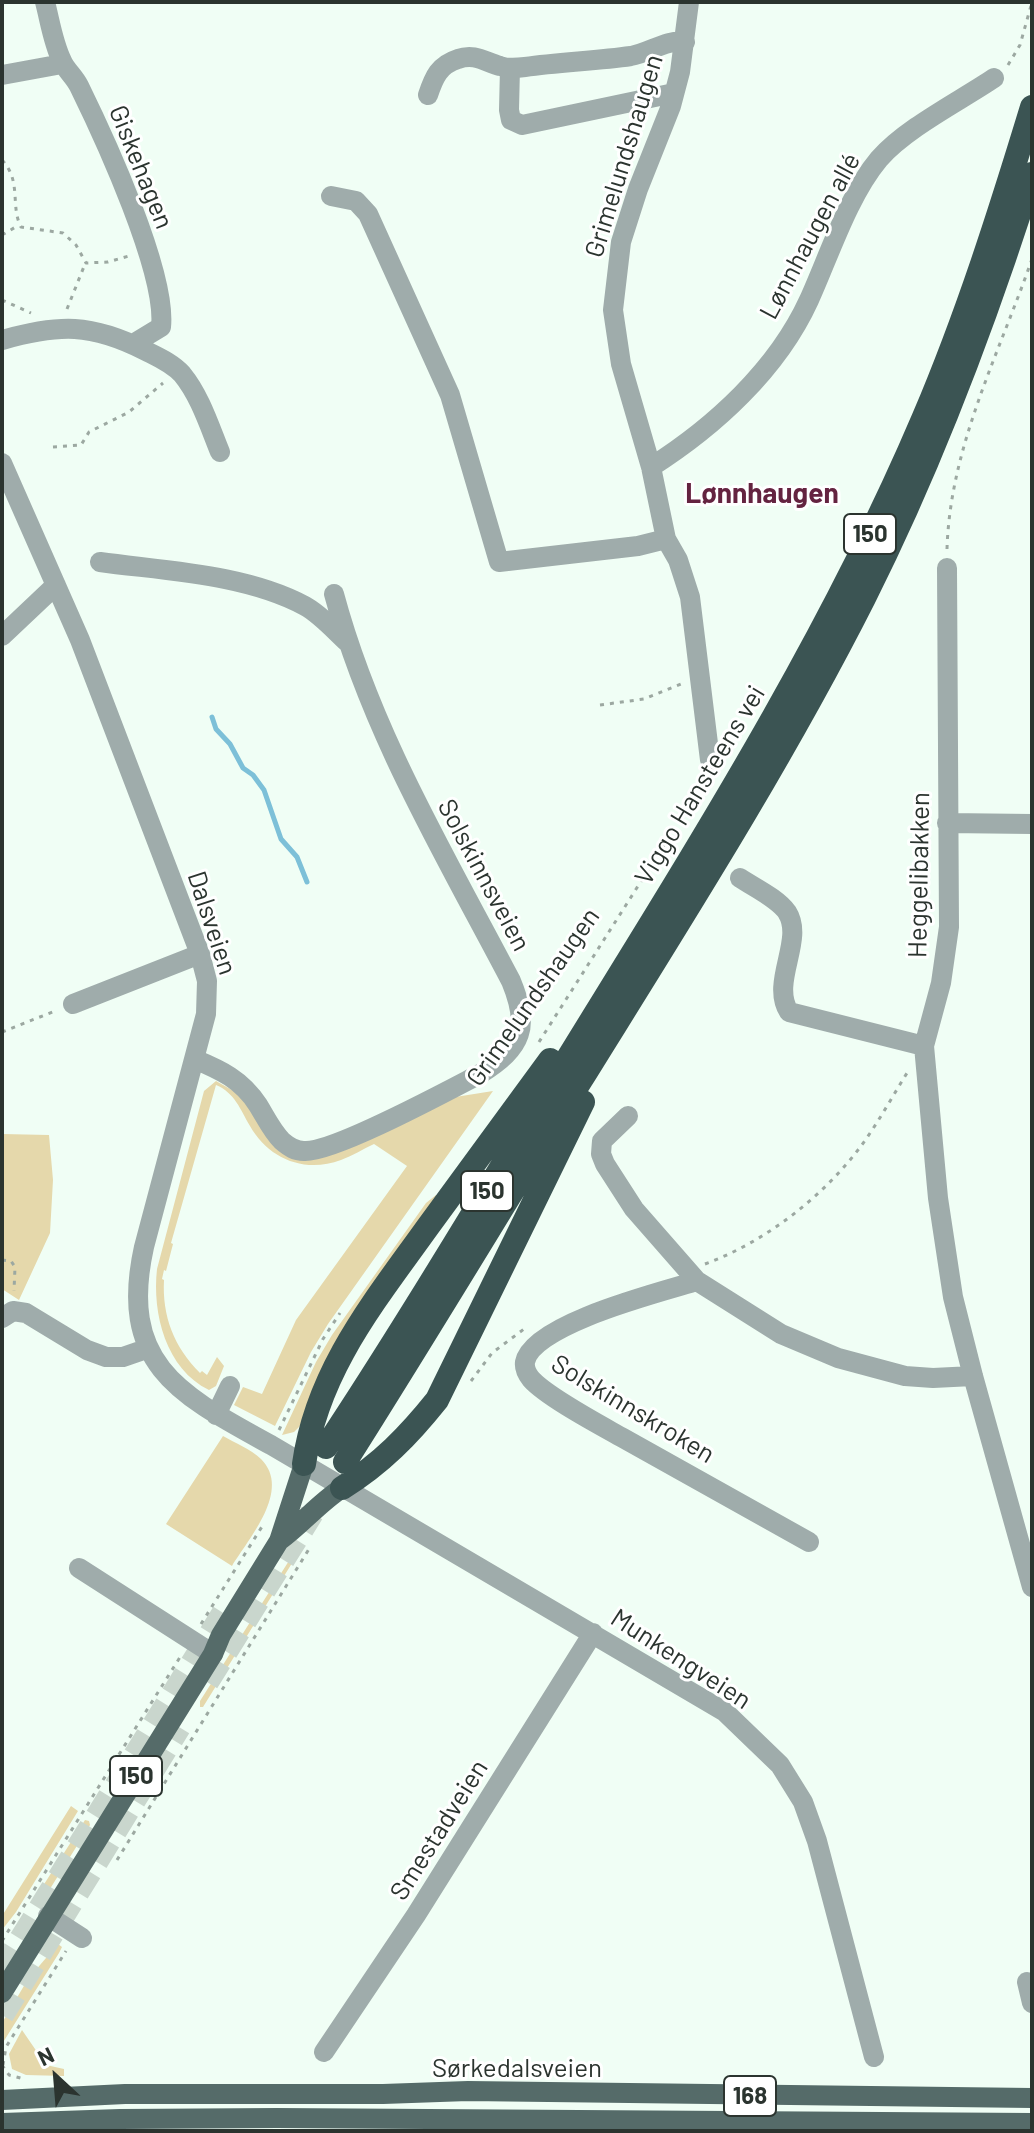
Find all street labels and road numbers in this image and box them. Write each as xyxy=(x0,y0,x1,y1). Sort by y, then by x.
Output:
street label: Grimelundshaugen xyxy=(578,51,670,261)
street label: Giskehagen xyxy=(102,101,180,233)
street label: Lønnhaugen allé xyxy=(753,148,867,324)
road number: 150 xyxy=(844,514,896,554)
street label: Viggo Hansteens vei xyxy=(628,680,772,890)
street label: Heggelibakken xyxy=(902,792,936,958)
street label: Solskinnsveien xyxy=(431,794,537,956)
street label: Dalsveien xyxy=(181,867,243,979)
street label: Grimelundshaugen xyxy=(460,902,606,1092)
road number: 150 xyxy=(461,1171,513,1211)
street label: Solskinnskroken xyxy=(546,1348,720,1470)
street label: Munkengveien xyxy=(605,1602,757,1716)
street label: Smestadveien xyxy=(383,1754,495,1906)
road number: 150 xyxy=(110,1756,162,1796)
street label: Sørkedalsveien xyxy=(432,2052,602,2084)
road number: 168 xyxy=(724,2076,776,2116)

